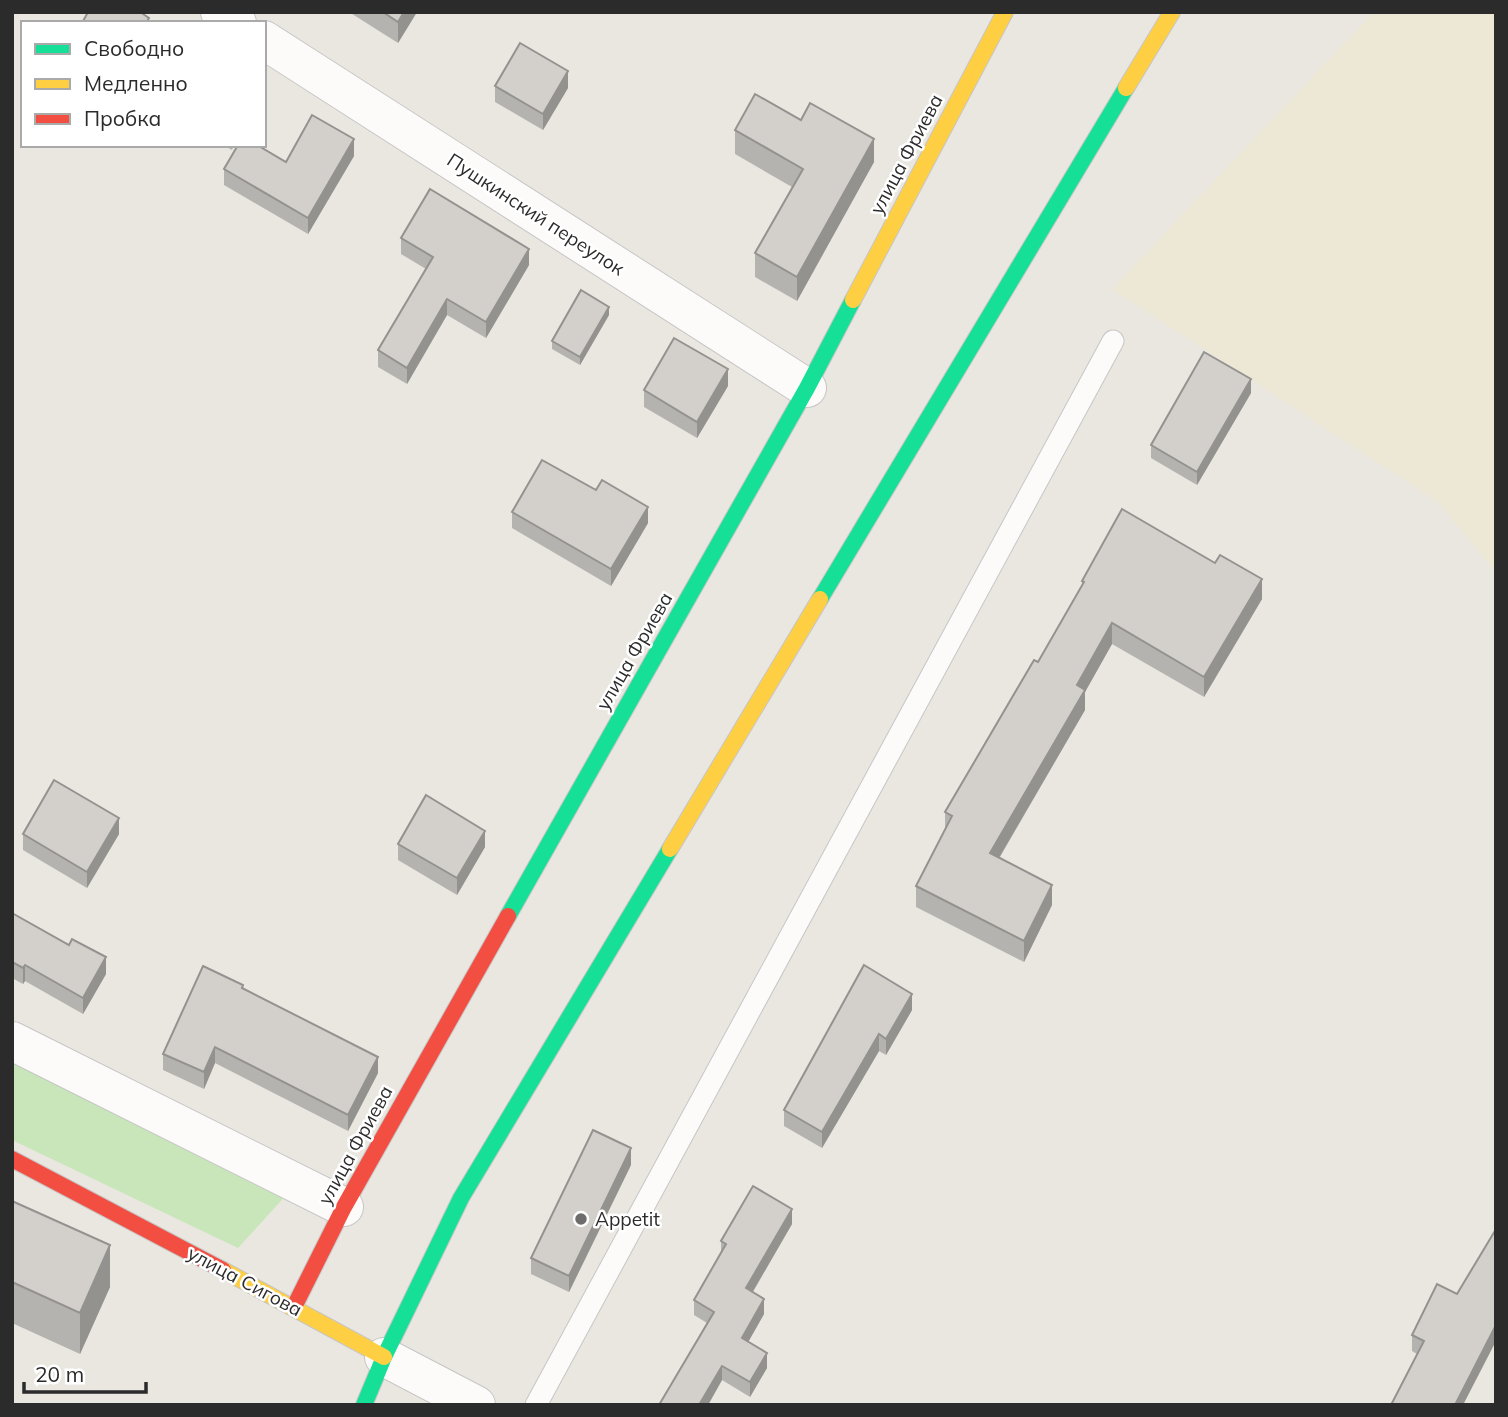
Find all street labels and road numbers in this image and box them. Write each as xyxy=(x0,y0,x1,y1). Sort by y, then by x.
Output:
street label: улица Фриева xyxy=(864,90,948,218)
street label: Пушкинский переулок xyxy=(443,148,630,281)
street label: улица Фриева xyxy=(590,588,678,714)
street label: улица Фриева xyxy=(312,1081,398,1209)
street label: улица Сигова xyxy=(184,1241,306,1321)

